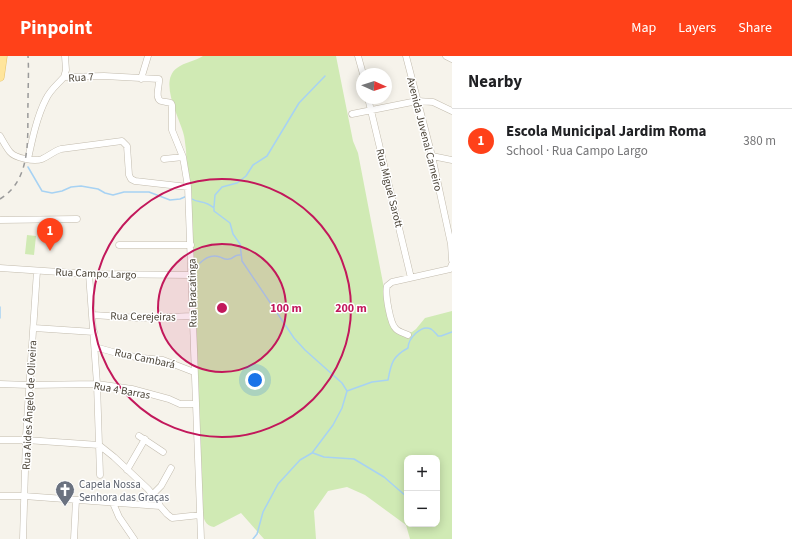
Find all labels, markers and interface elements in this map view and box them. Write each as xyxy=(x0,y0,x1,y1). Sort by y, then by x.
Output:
text: Pinpoint xyxy=(20,15,92,42)
text: Map xyxy=(631,18,656,38)
text: Layers xyxy=(678,18,716,38)
text: Share xyxy=(738,18,772,38)
north arrow xyxy=(356,68,392,104)
street label: Rua 7 xyxy=(68,69,94,86)
text: Nearby xyxy=(468,70,522,94)
street label: Avenida Juvenal Carneiro xyxy=(403,76,446,193)
text: Escola Municipal Jardim Roma xyxy=(506,121,707,142)
text: 1 xyxy=(478,132,484,150)
text: 380 m xyxy=(743,132,776,150)
text: School · Rua Campo Largo xyxy=(506,142,648,160)
street label: Rua Miguel Sarott xyxy=(372,147,407,229)
pin: 1 xyxy=(37,218,63,251)
street label: Rua Bracatinga xyxy=(184,258,201,328)
street label: Rua Campo Largo xyxy=(55,265,137,282)
text: 100 m xyxy=(270,300,302,317)
text: 200 m xyxy=(335,300,367,317)
centre of rings xyxy=(215,301,229,315)
street label: Rua Cerejeiras xyxy=(110,308,176,325)
street label: Rua Aides Ângelo de Oliveira xyxy=(19,340,40,470)
street label: Rua Cambará xyxy=(113,345,177,372)
your location xyxy=(245,370,265,390)
street label: Rua 4 Barras xyxy=(92,378,152,403)
map controls xyxy=(404,455,440,527)
button: + xyxy=(404,455,440,491)
place label: Capela Nossa Senhora das Graças xyxy=(79,477,169,505)
church icon: Capela Nossa Senhora das Graças xyxy=(54,479,76,507)
button: − xyxy=(404,491,440,527)

